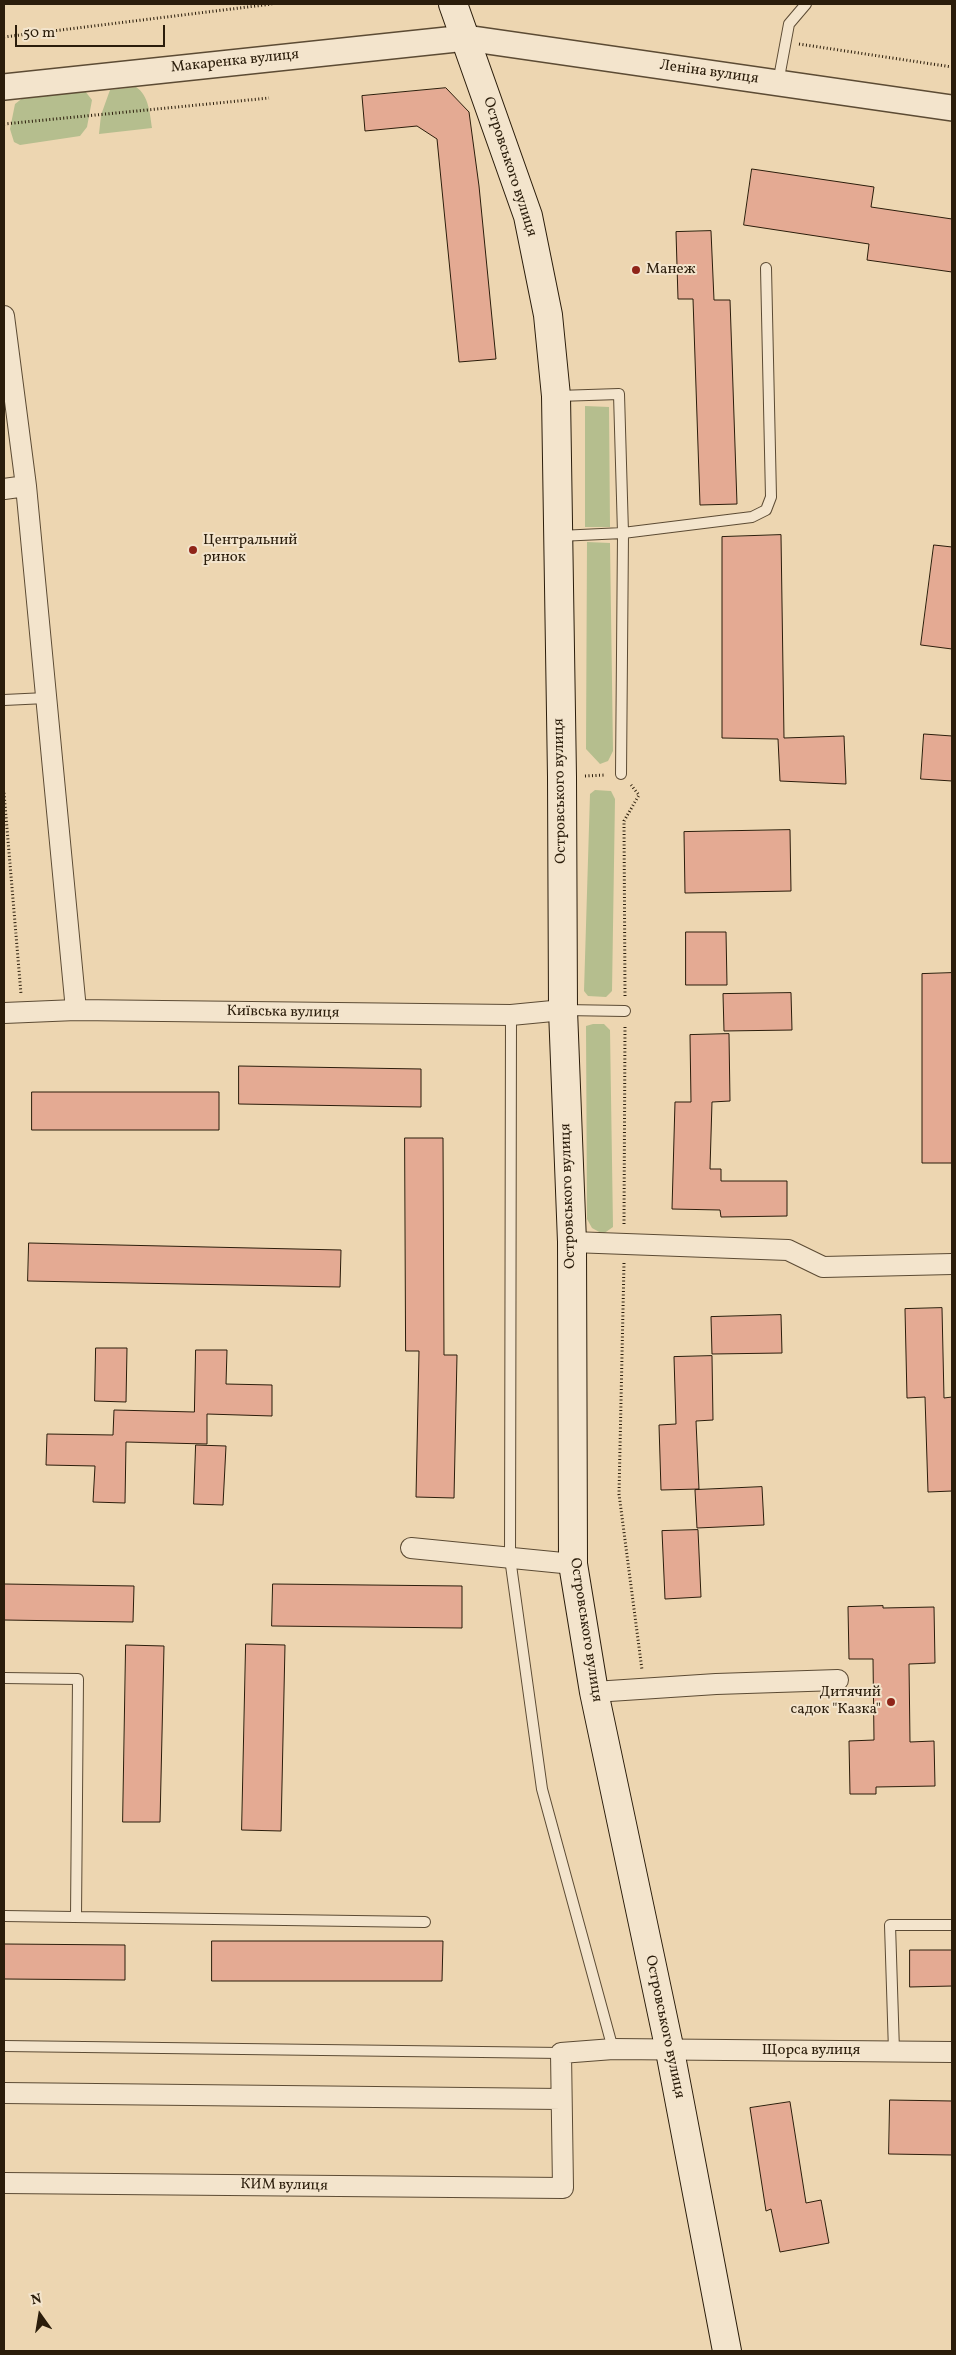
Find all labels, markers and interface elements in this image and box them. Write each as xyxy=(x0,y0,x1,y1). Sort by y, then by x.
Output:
scale bar xyxy=(18,15,168,47)
text: 50 m xyxy=(23,23,55,44)
street label: Макаренка вулиця xyxy=(170,46,300,78)
street label: Леніна вулиця xyxy=(658,57,760,89)
street label: Островського вулиця xyxy=(478,95,540,239)
place label: Манеж xyxy=(646,261,696,279)
marker: Манеж xyxy=(630,264,642,276)
place label: Центральний ринок xyxy=(203,532,297,567)
marker: Центральний ринок xyxy=(187,544,199,556)
street label: Островського вулиця xyxy=(551,718,571,864)
street label: Київська вулиця xyxy=(226,1003,340,1023)
street label: Островського вулиця xyxy=(557,1123,581,1269)
street label: Островського вулиця xyxy=(565,1557,605,1703)
place label: Дитячий садок "Казка" xyxy=(791,1684,881,1719)
marker: Дитячий садок "Казка" xyxy=(885,1696,897,1708)
street label: Островського вулиця xyxy=(640,1954,688,2100)
street label: Щорса вулиця xyxy=(762,2042,860,2060)
street label: КИМ вулиця xyxy=(240,2176,328,2196)
text: N xyxy=(29,2289,44,2310)
north arrow xyxy=(15,2290,65,2340)

